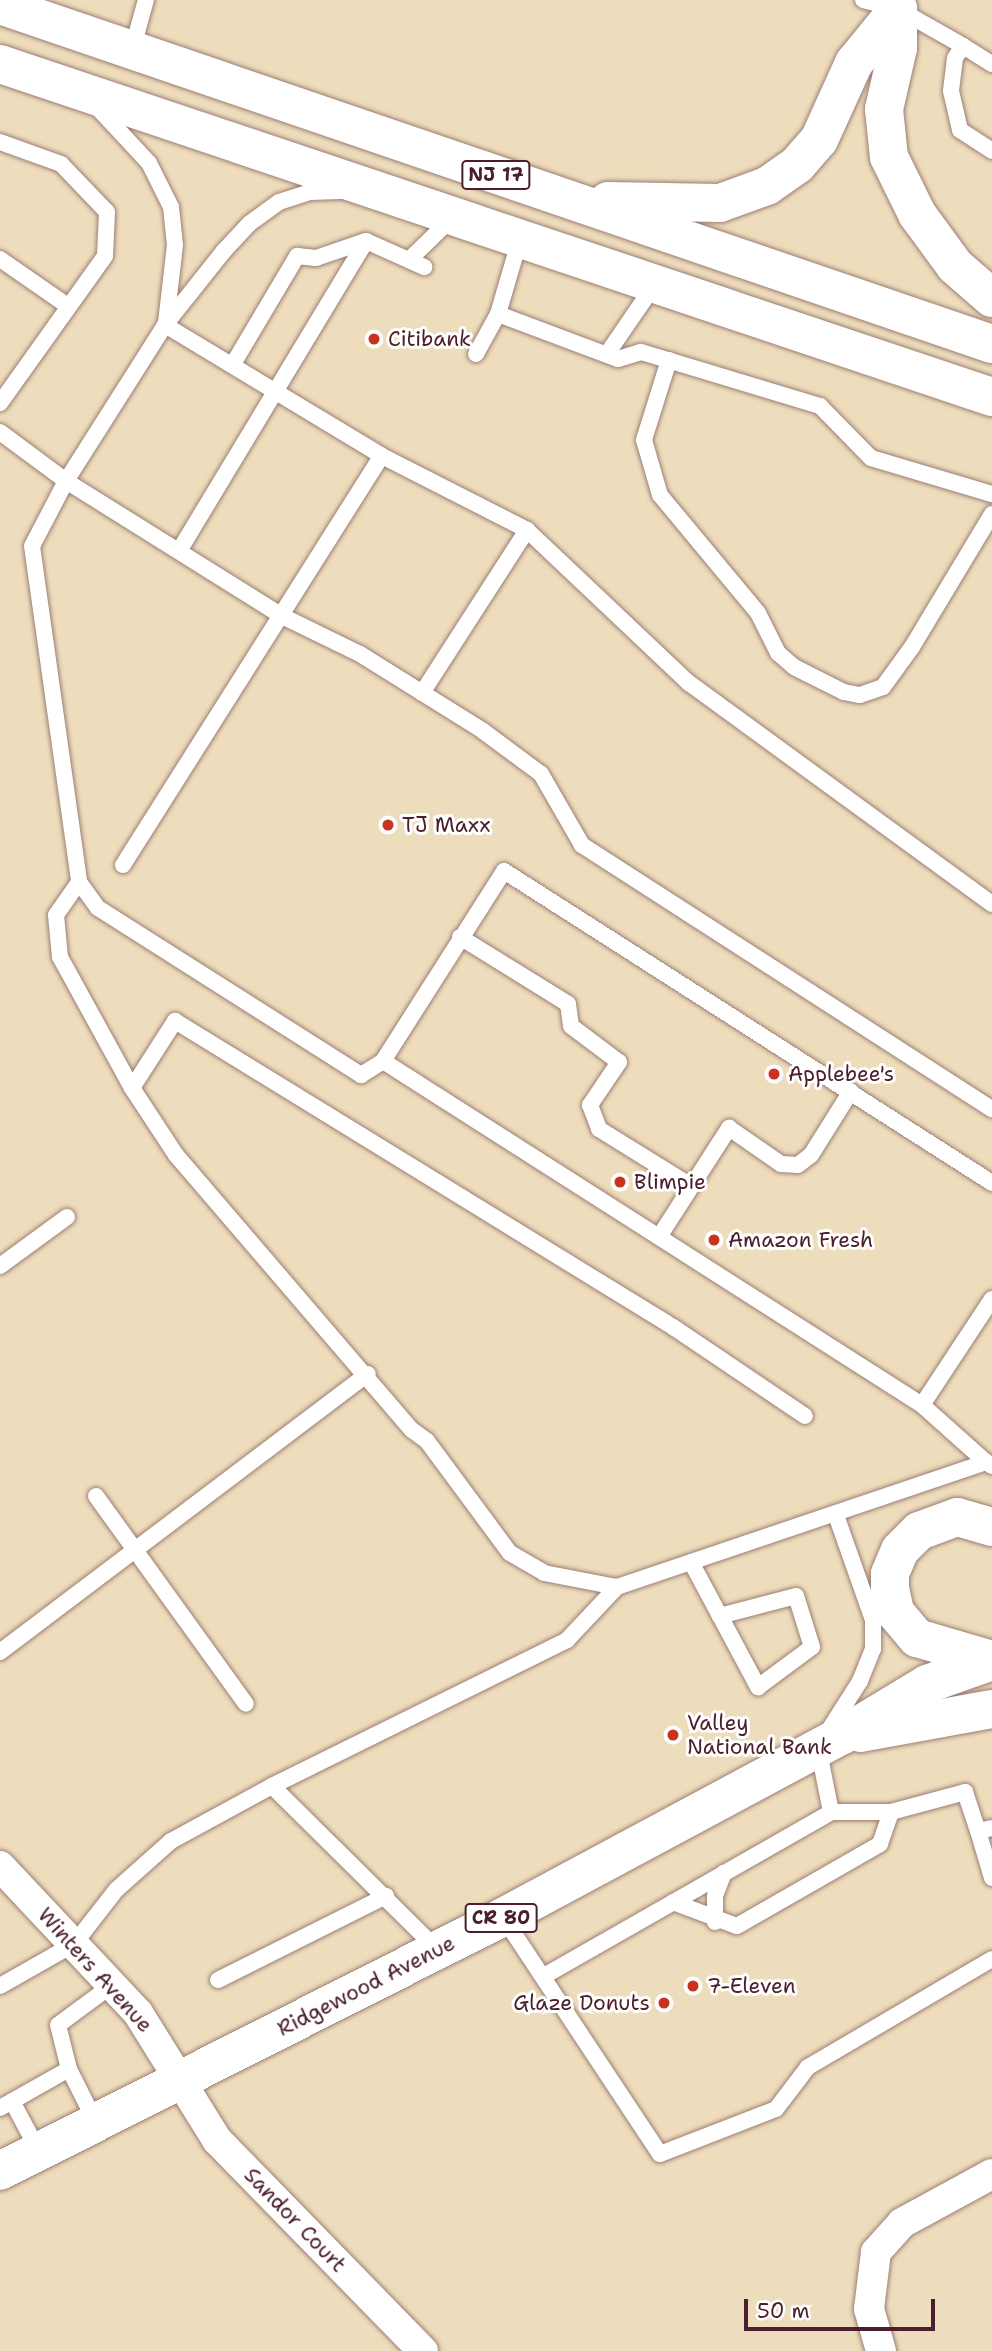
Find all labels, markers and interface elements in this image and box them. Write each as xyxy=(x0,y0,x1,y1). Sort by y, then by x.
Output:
road number: NJ 17 xyxy=(461,160,531,190)
place label: Citibank xyxy=(388,326,471,352)
marker: Citibank xyxy=(366,331,382,347)
place label: TJ Maxx xyxy=(402,812,490,838)
marker: TJ Maxx xyxy=(380,817,396,833)
place label: Applebee's xyxy=(788,1061,894,1087)
marker: Applebee's xyxy=(766,1066,782,1082)
place label: Blimpie xyxy=(634,1169,706,1195)
marker: Blimpie xyxy=(612,1174,628,1190)
place label: Amazon Fresh xyxy=(728,1227,873,1253)
marker: Amazon Fresh xyxy=(706,1232,722,1248)
place label: Valley National Bank xyxy=(687,1710,832,1760)
marker: Valley National Bank xyxy=(665,1727,681,1743)
street label: Winters Avenue xyxy=(32,1902,158,2038)
road number: CR 80 xyxy=(464,1902,538,1934)
street label: Ridgewood Avenue xyxy=(273,1930,459,2042)
place label: 7-Eleven xyxy=(707,1973,796,1999)
marker: 7-Eleven xyxy=(685,1978,701,1994)
place label: Glaze Donuts xyxy=(513,1990,650,2016)
marker: Glaze Donuts xyxy=(656,1995,672,2011)
street label: Sandor Court xyxy=(239,2163,351,2277)
scale bar xyxy=(747,2284,938,2328)
text: 50 m xyxy=(757,2297,810,2325)

